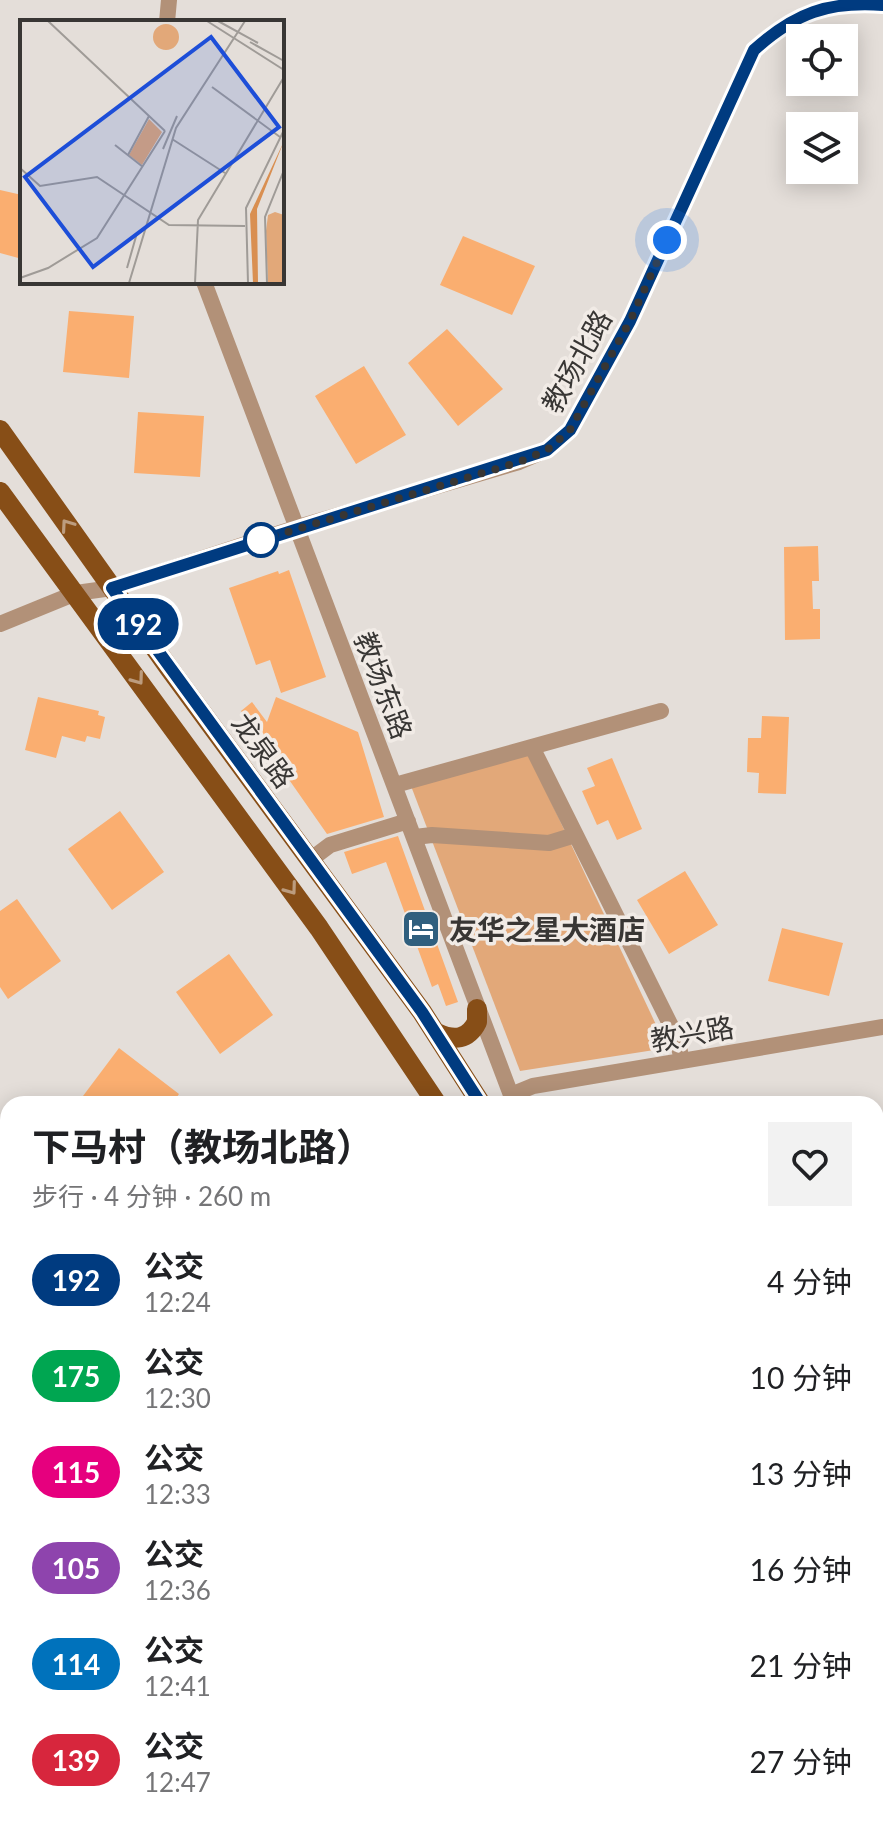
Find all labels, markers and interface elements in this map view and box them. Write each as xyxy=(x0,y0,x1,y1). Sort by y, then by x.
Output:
inset map xyxy=(20,20,284,284)
map controls xyxy=(786,24,858,184)
button: locate xyxy=(786,24,858,96)
button: layers xyxy=(786,112,858,184)
your location xyxy=(647,220,687,260)
street label: 教场北路 xyxy=(534,304,618,418)
one-way arrow xyxy=(62,519,77,533)
unlabelled marker xyxy=(244,523,278,557)
line badge: 192 xyxy=(92,598,184,650)
text: 192 xyxy=(114,607,162,641)
street label: 教场东路 xyxy=(348,627,420,743)
one-way arrow xyxy=(128,670,143,685)
street label: 龙泉路 xyxy=(226,706,302,794)
one-way arrow xyxy=(281,881,296,895)
hotel icon: 友华之星大酒店 xyxy=(400,908,442,950)
place label: 友华之星大酒店 xyxy=(449,912,645,946)
street label: 教兴路 xyxy=(648,1009,736,1057)
button: heart xyxy=(768,1122,852,1206)
text: 下马村（教场北路） xyxy=(32,1123,374,1169)
text: 步行 · 4 分钟 · 260 m xyxy=(32,1180,271,1212)
text: 公交 xyxy=(144,1247,204,1283)
text: 192 xyxy=(52,1263,100,1297)
text: 4 分钟 xyxy=(767,1263,852,1299)
text: 12:24 xyxy=(144,1286,211,1318)
text: 公交 xyxy=(144,1343,204,1379)
text: 175 xyxy=(52,1359,100,1393)
text: 10 分钟 xyxy=(750,1359,852,1395)
text: 12:30 xyxy=(144,1382,211,1414)
text: 公交 xyxy=(144,1439,204,1475)
text: 115 xyxy=(52,1455,100,1489)
text: 13 分钟 xyxy=(750,1455,852,1491)
text: 12:33 xyxy=(144,1478,211,1510)
text: 公交 xyxy=(144,1535,204,1571)
text: 105 xyxy=(52,1551,100,1585)
text: 16 分钟 xyxy=(750,1551,852,1587)
text: 12:36 xyxy=(144,1574,211,1606)
text: 公交 xyxy=(144,1631,204,1667)
text: 114 xyxy=(52,1647,100,1681)
text: 21 分钟 xyxy=(750,1647,852,1683)
text: 12:41 xyxy=(144,1670,211,1702)
text: 公交 xyxy=(144,1727,204,1763)
text: 139 xyxy=(52,1743,100,1777)
text: 27 分钟 xyxy=(750,1743,852,1779)
text: 12:47 xyxy=(144,1766,211,1798)

